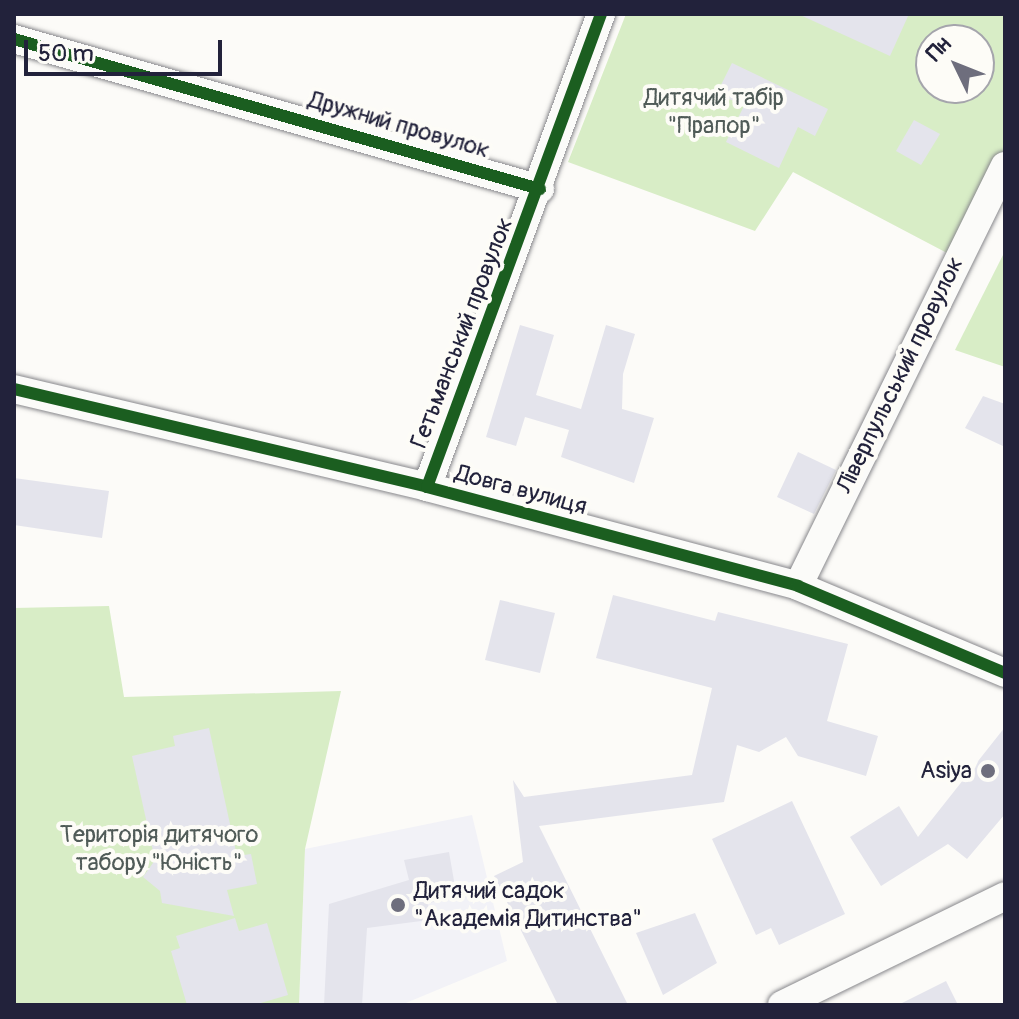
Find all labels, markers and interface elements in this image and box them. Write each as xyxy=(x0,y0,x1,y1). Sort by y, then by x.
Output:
scale bar xyxy=(28,24,226,74)
north arrow xyxy=(915,24,995,104)
text: Пн xyxy=(920,31,957,67)
text: 50 m xyxy=(38,39,94,68)
park label: Дитячий табір "Прапор" xyxy=(644,84,784,140)
street label: Дружний провулок xyxy=(305,85,493,165)
street label: Гетьманський провулок xyxy=(405,214,519,452)
street label: Ліверпульський провулок xyxy=(830,252,970,498)
street label: Довга вулиця xyxy=(452,459,590,521)
place label: Asiya xyxy=(920,757,972,785)
marker: Asiya xyxy=(979,762,997,780)
park label: Територія дитячого табору "Юність" xyxy=(60,821,258,877)
place label: Дитячий садок "Академія Дитинства" xyxy=(414,877,642,933)
marker: Дитячий садок "Академія Дитинства" xyxy=(389,896,407,914)

